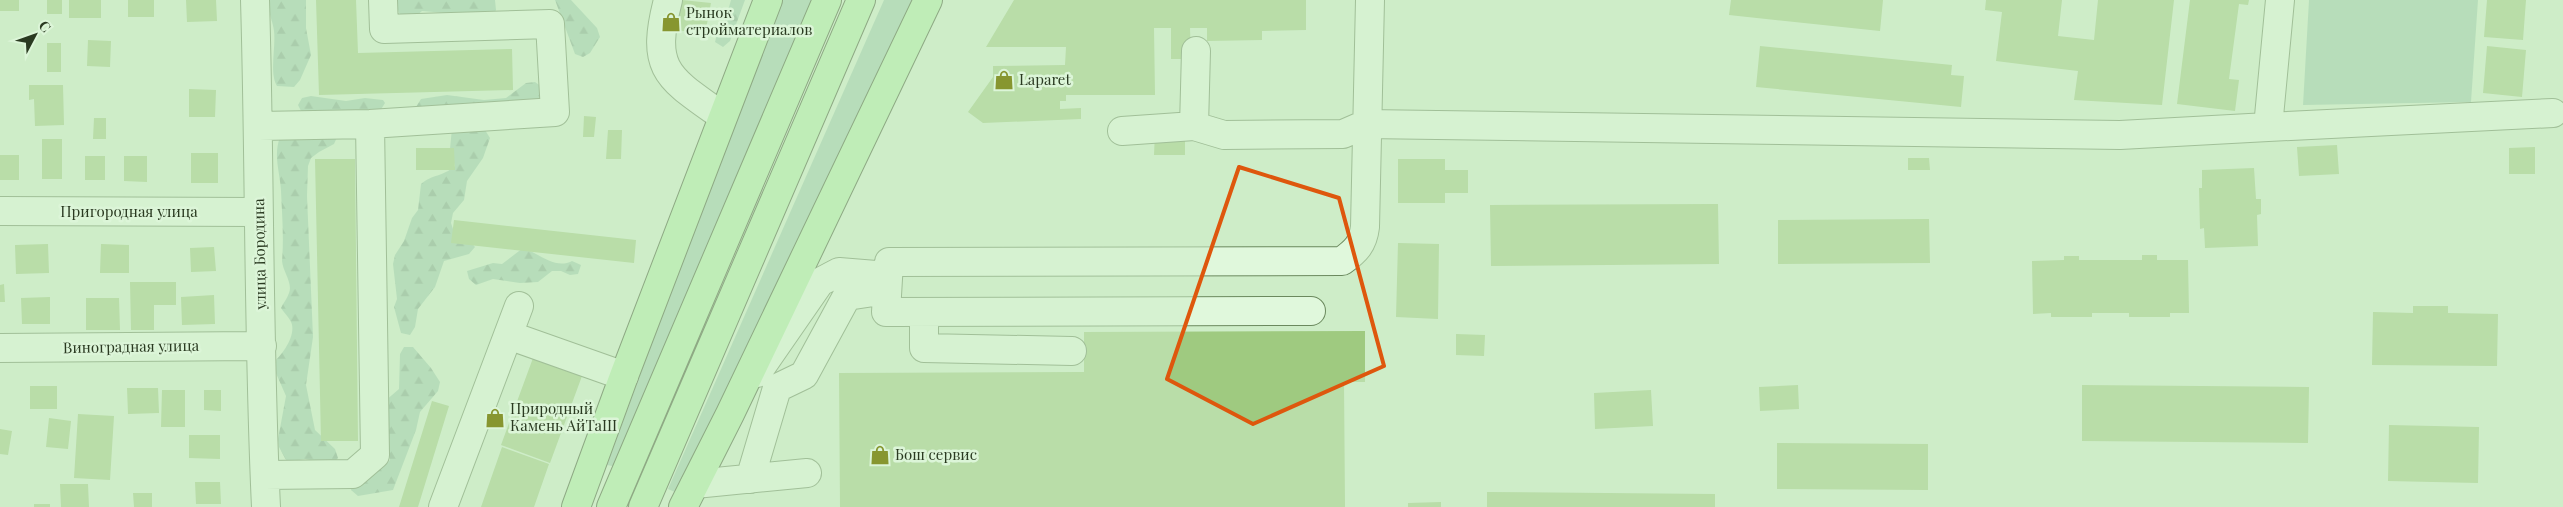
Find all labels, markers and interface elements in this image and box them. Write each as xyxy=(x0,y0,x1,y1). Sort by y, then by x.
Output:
place label: Рынок стройматериалов xyxy=(686,2,812,39)
north arrow xyxy=(10,10,60,60)
shop icon: Рынок стройматериалов xyxy=(660,11,682,33)
text: С xyxy=(35,16,56,36)
shop icon: Laparet xyxy=(993,69,1015,91)
place label: Laparet xyxy=(1019,69,1071,89)
street label: улица Бородина xyxy=(248,198,270,311)
street label: Пригородная улица xyxy=(60,201,198,221)
street label: Виноградная улица xyxy=(63,335,200,357)
place label: Природный Камень АйТаШ xyxy=(510,398,617,435)
shop icon: Природный Камень АйТаШ xyxy=(484,407,506,429)
shop icon: Бош сервис xyxy=(869,444,891,466)
place label: Бош сервис xyxy=(895,444,977,464)

